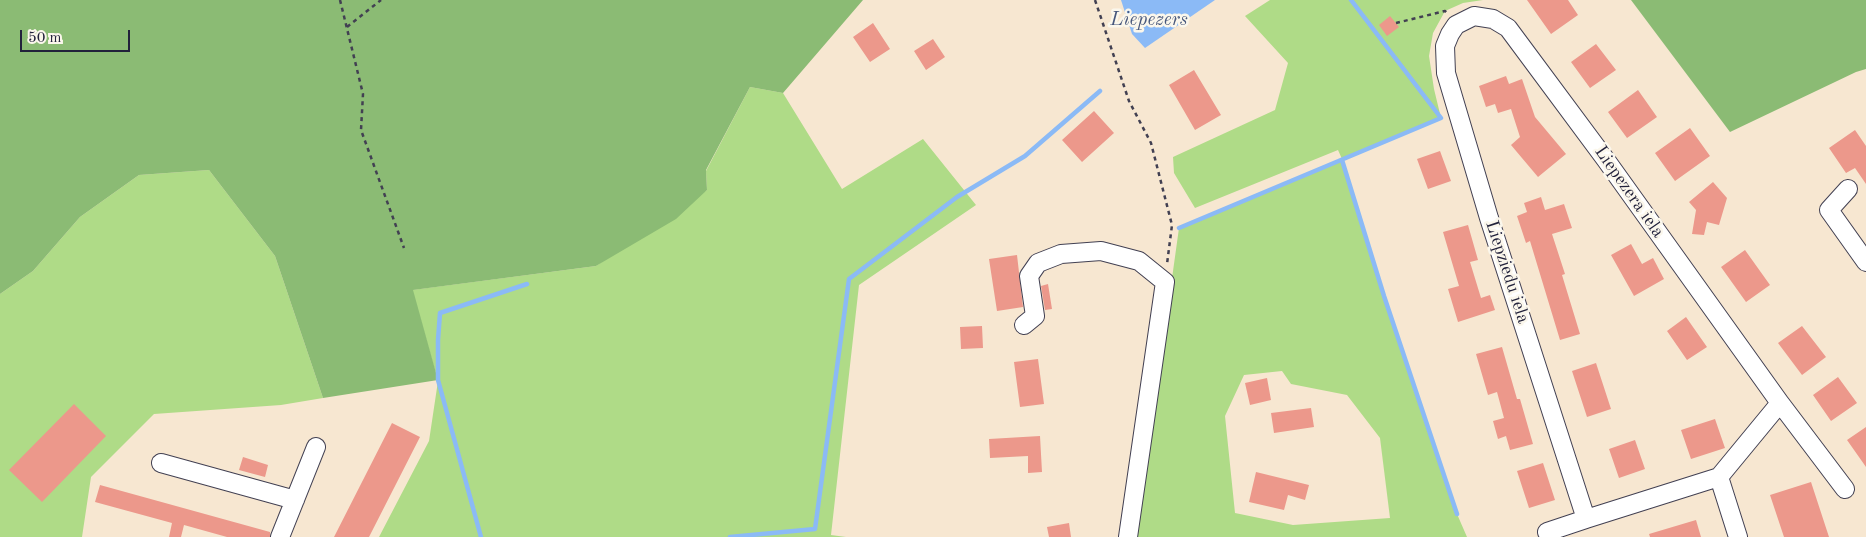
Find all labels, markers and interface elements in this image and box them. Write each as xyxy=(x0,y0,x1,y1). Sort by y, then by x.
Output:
water label: Liepezers xyxy=(1110,9,1188,31)
scale bar xyxy=(22,20,132,52)
text: 50 m xyxy=(28,31,62,46)
street label: Liepezera iela xyxy=(1589,142,1669,242)
street label: Liepziedu iela xyxy=(1480,218,1534,326)

